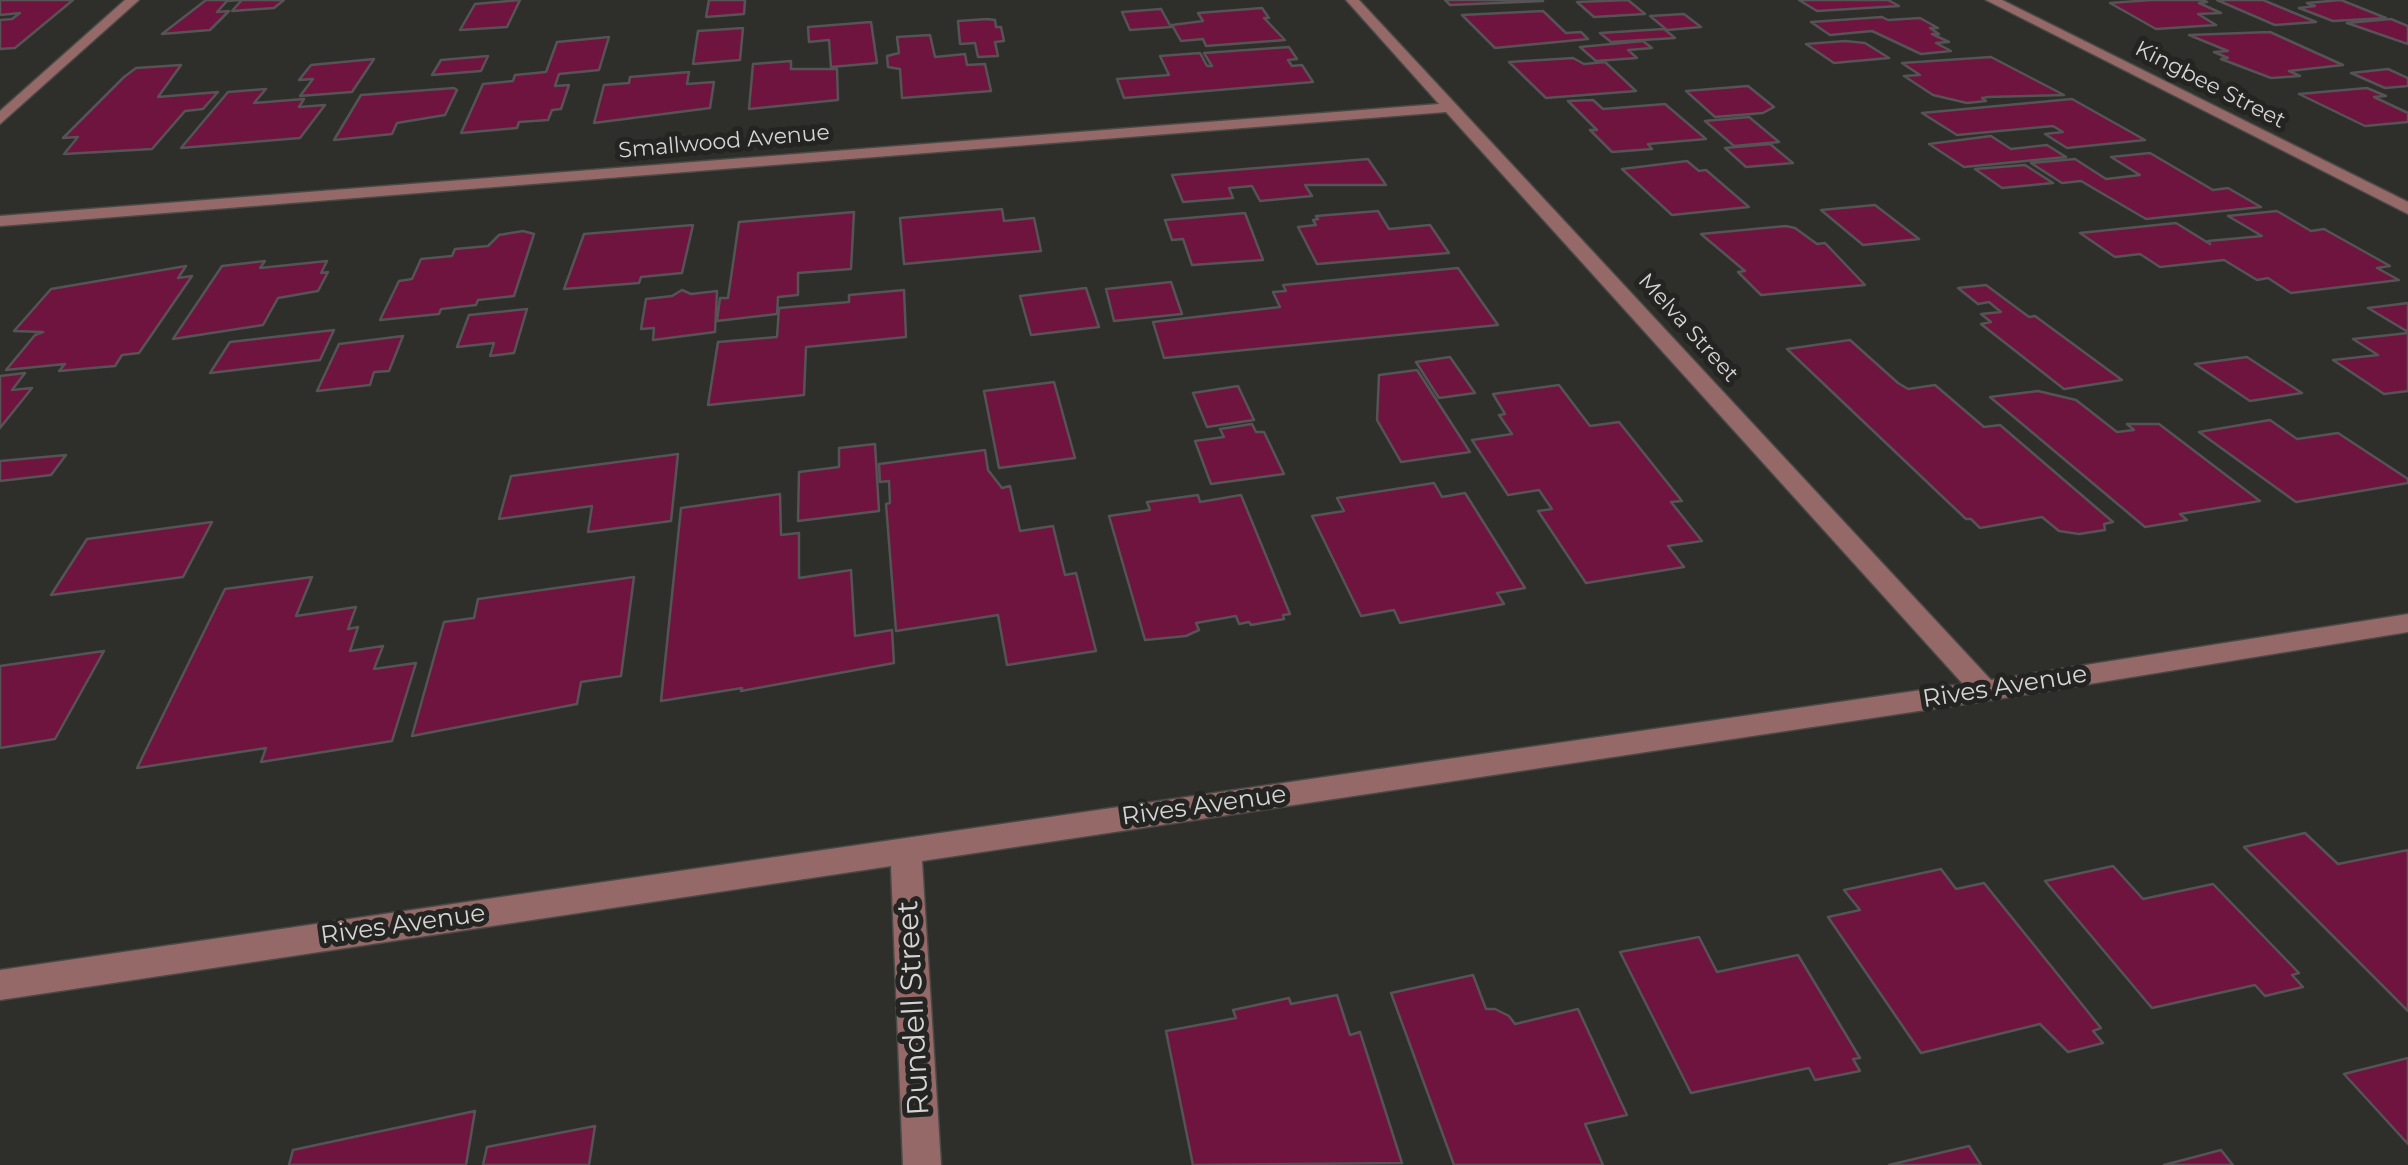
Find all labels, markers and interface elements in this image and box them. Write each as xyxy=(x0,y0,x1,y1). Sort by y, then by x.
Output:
street label: Kingbee Street xyxy=(2130,36,2290,134)
street label: Smallwood Avenue xyxy=(617,120,831,164)
street label: Melva Street xyxy=(1632,268,1744,388)
street label: Rives Avenue xyxy=(1921,659,2089,715)
street label: Rives Avenue xyxy=(1120,780,1288,832)
street label: Rives Avenue xyxy=(319,899,487,951)
street label: Rundell Street xyxy=(890,900,938,1116)

